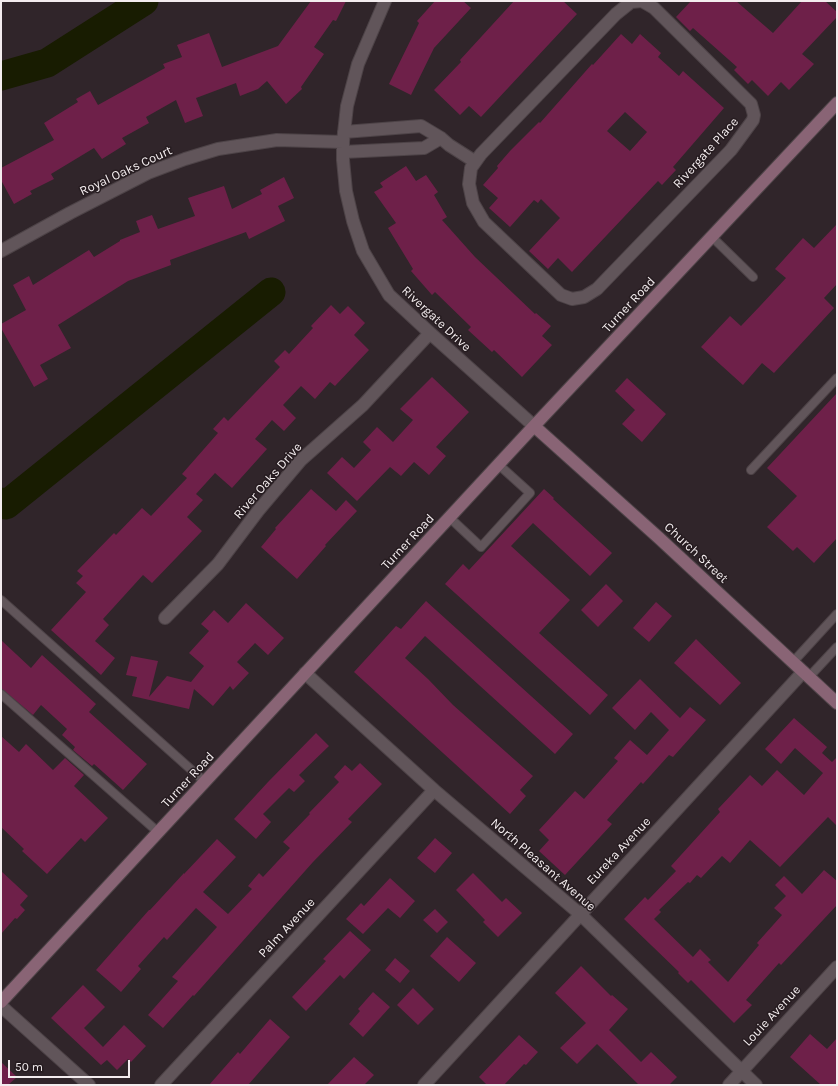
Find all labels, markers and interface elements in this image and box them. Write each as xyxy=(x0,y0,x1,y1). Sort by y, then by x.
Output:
street label: Rivergate Place xyxy=(670,114,742,192)
street label: Royal Oaks Court xyxy=(77,143,175,199)
street label: Turner Road xyxy=(599,274,659,336)
street label: Rivergate Drive xyxy=(398,283,474,355)
street label: River Oaks Drive xyxy=(231,440,305,522)
street label: Turner Road xyxy=(378,511,438,573)
street label: Church Street xyxy=(661,519,731,587)
street label: Turner Road xyxy=(158,749,218,811)
street label: Eureka Avenue xyxy=(584,814,654,888)
street label: North Pleasant Avenue xyxy=(487,815,599,915)
street label: Palm Avenue xyxy=(255,895,319,961)
street label: Louie Avenue xyxy=(740,982,804,1050)
scale bar xyxy=(10,1052,132,1078)
text: 50 m xyxy=(15,1060,43,1074)

